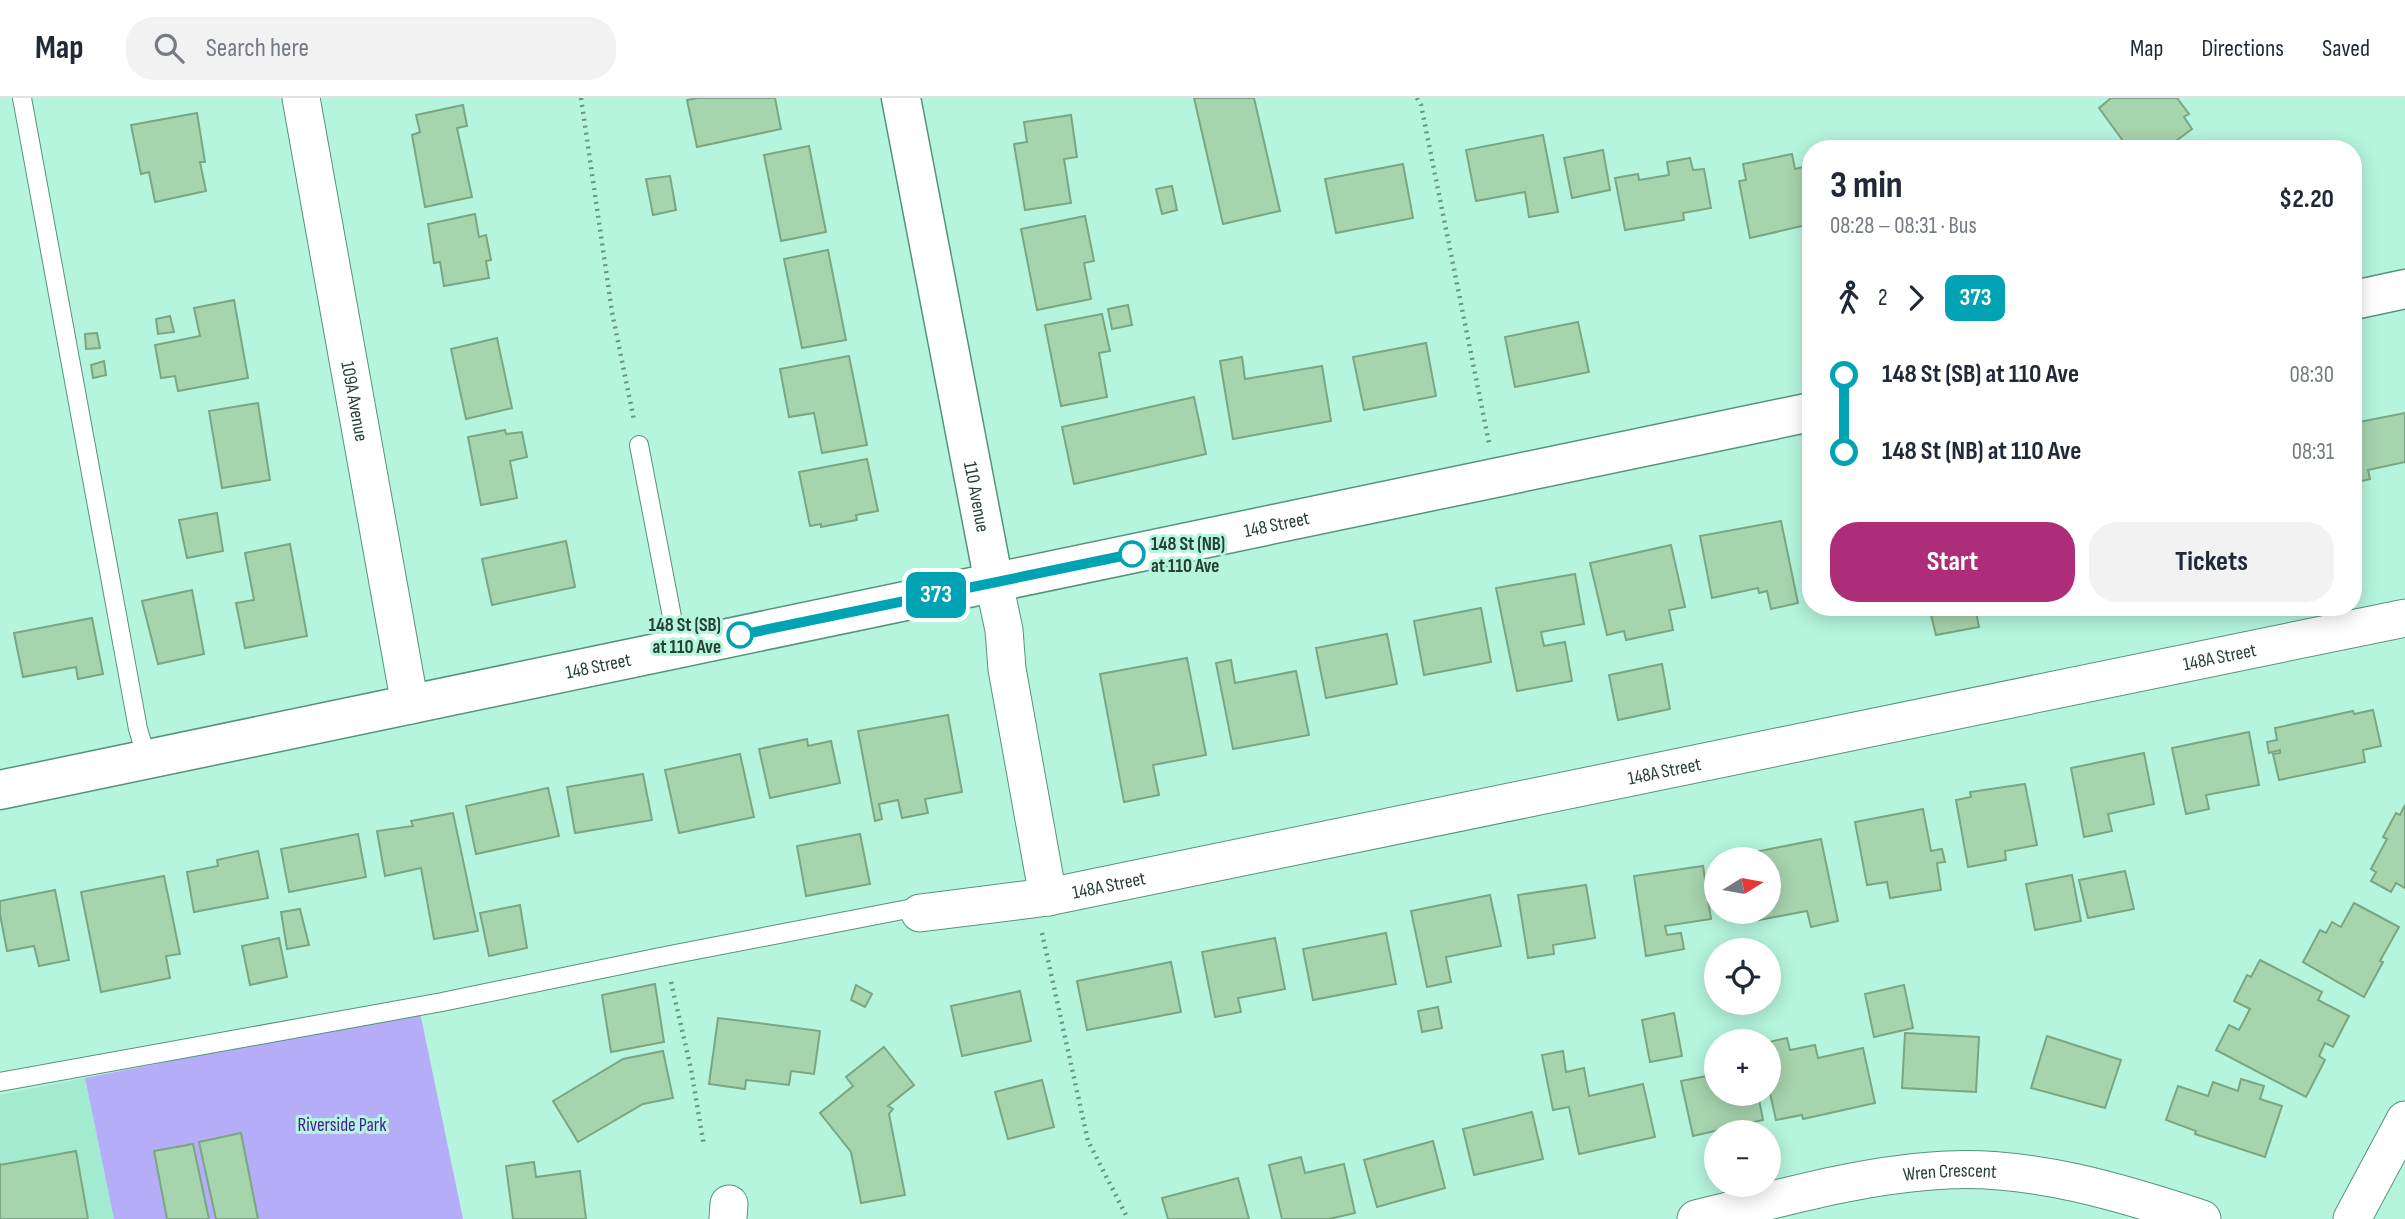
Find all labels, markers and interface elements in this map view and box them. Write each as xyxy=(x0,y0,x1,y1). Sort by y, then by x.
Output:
search box xyxy=(126,17,616,80)
text: Map xyxy=(35,28,84,68)
icon: search xyxy=(150,29,188,67)
text: Search here xyxy=(206,33,309,64)
text: Map xyxy=(2130,34,2163,63)
text: Directions xyxy=(2201,34,2284,63)
text: Saved xyxy=(2322,34,2370,63)
text: 3 min xyxy=(1830,163,1903,208)
text: $2.20 xyxy=(2279,184,2334,215)
text: 08:28 – 08:31 · Bus xyxy=(1830,212,1977,240)
icon: walk xyxy=(1830,279,1868,317)
icon: forward xyxy=(1897,279,1935,317)
text: 373 xyxy=(1959,283,1991,312)
text: 2 xyxy=(1878,284,1887,312)
street label: 109A Avenue xyxy=(335,359,372,443)
text: 148 St (SB) at 110 Ave xyxy=(1882,359,2079,390)
text: 08:30 xyxy=(2289,361,2334,389)
text: 148 St (NB) at 110 Ave xyxy=(1882,436,2081,467)
text: 08:31 xyxy=(2292,438,2334,466)
street label: 110 Avenue xyxy=(958,460,994,534)
street label: 148 Street xyxy=(1242,507,1312,543)
button: Start xyxy=(1830,522,2075,602)
button: Tickets xyxy=(2089,522,2334,602)
place label: 148 St (NB) at 110 Ave xyxy=(1151,533,1225,578)
marker: 148 St (NB) at 110 Ave xyxy=(1119,541,1145,567)
line badge: 373 xyxy=(896,572,976,618)
text: 373 xyxy=(920,580,952,609)
place label: 148 St (SB) at 110 Ave xyxy=(648,614,721,659)
marker: 148 St (SB) at 110 Ave xyxy=(727,622,753,648)
street label: 148A Street xyxy=(2181,639,2259,676)
street label: 148 Street xyxy=(564,649,633,685)
street label: 148A Street xyxy=(1626,753,1703,791)
north arrow xyxy=(1704,847,1782,924)
map controls xyxy=(1704,847,1781,1197)
street label: 148A Street xyxy=(1070,867,1148,905)
button: locate xyxy=(1704,938,1781,1015)
button: + xyxy=(1704,1029,1781,1106)
park label: Riverside Park xyxy=(297,1114,387,1137)
button: − xyxy=(1704,1120,1781,1197)
street label: Wren Crescent xyxy=(1902,1160,1998,1187)

